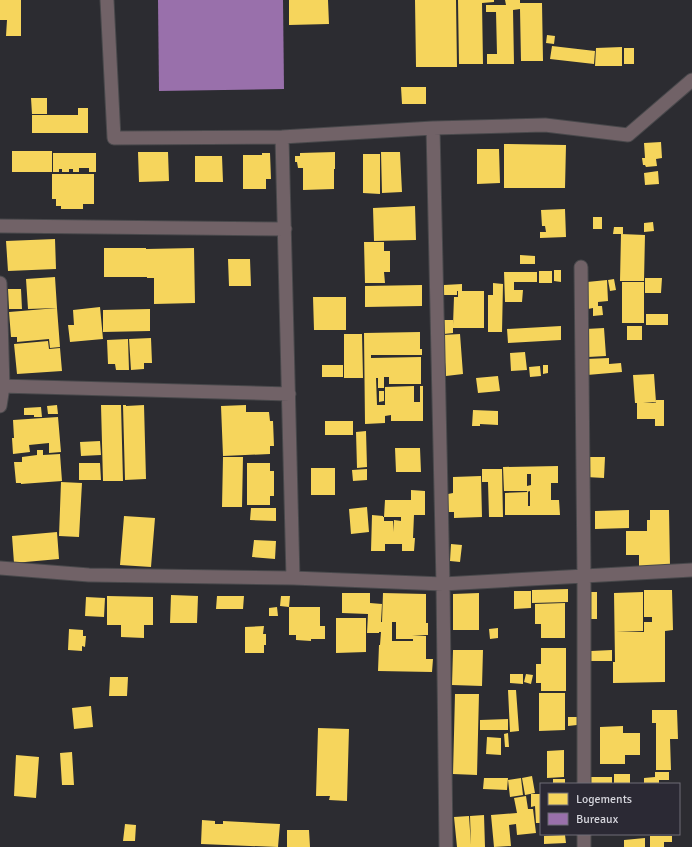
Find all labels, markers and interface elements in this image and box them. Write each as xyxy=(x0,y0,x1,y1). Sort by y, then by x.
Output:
legend xyxy=(540,783,680,835)
text: Logements xyxy=(576,792,632,807)
text: Bureaux xyxy=(576,812,619,827)

